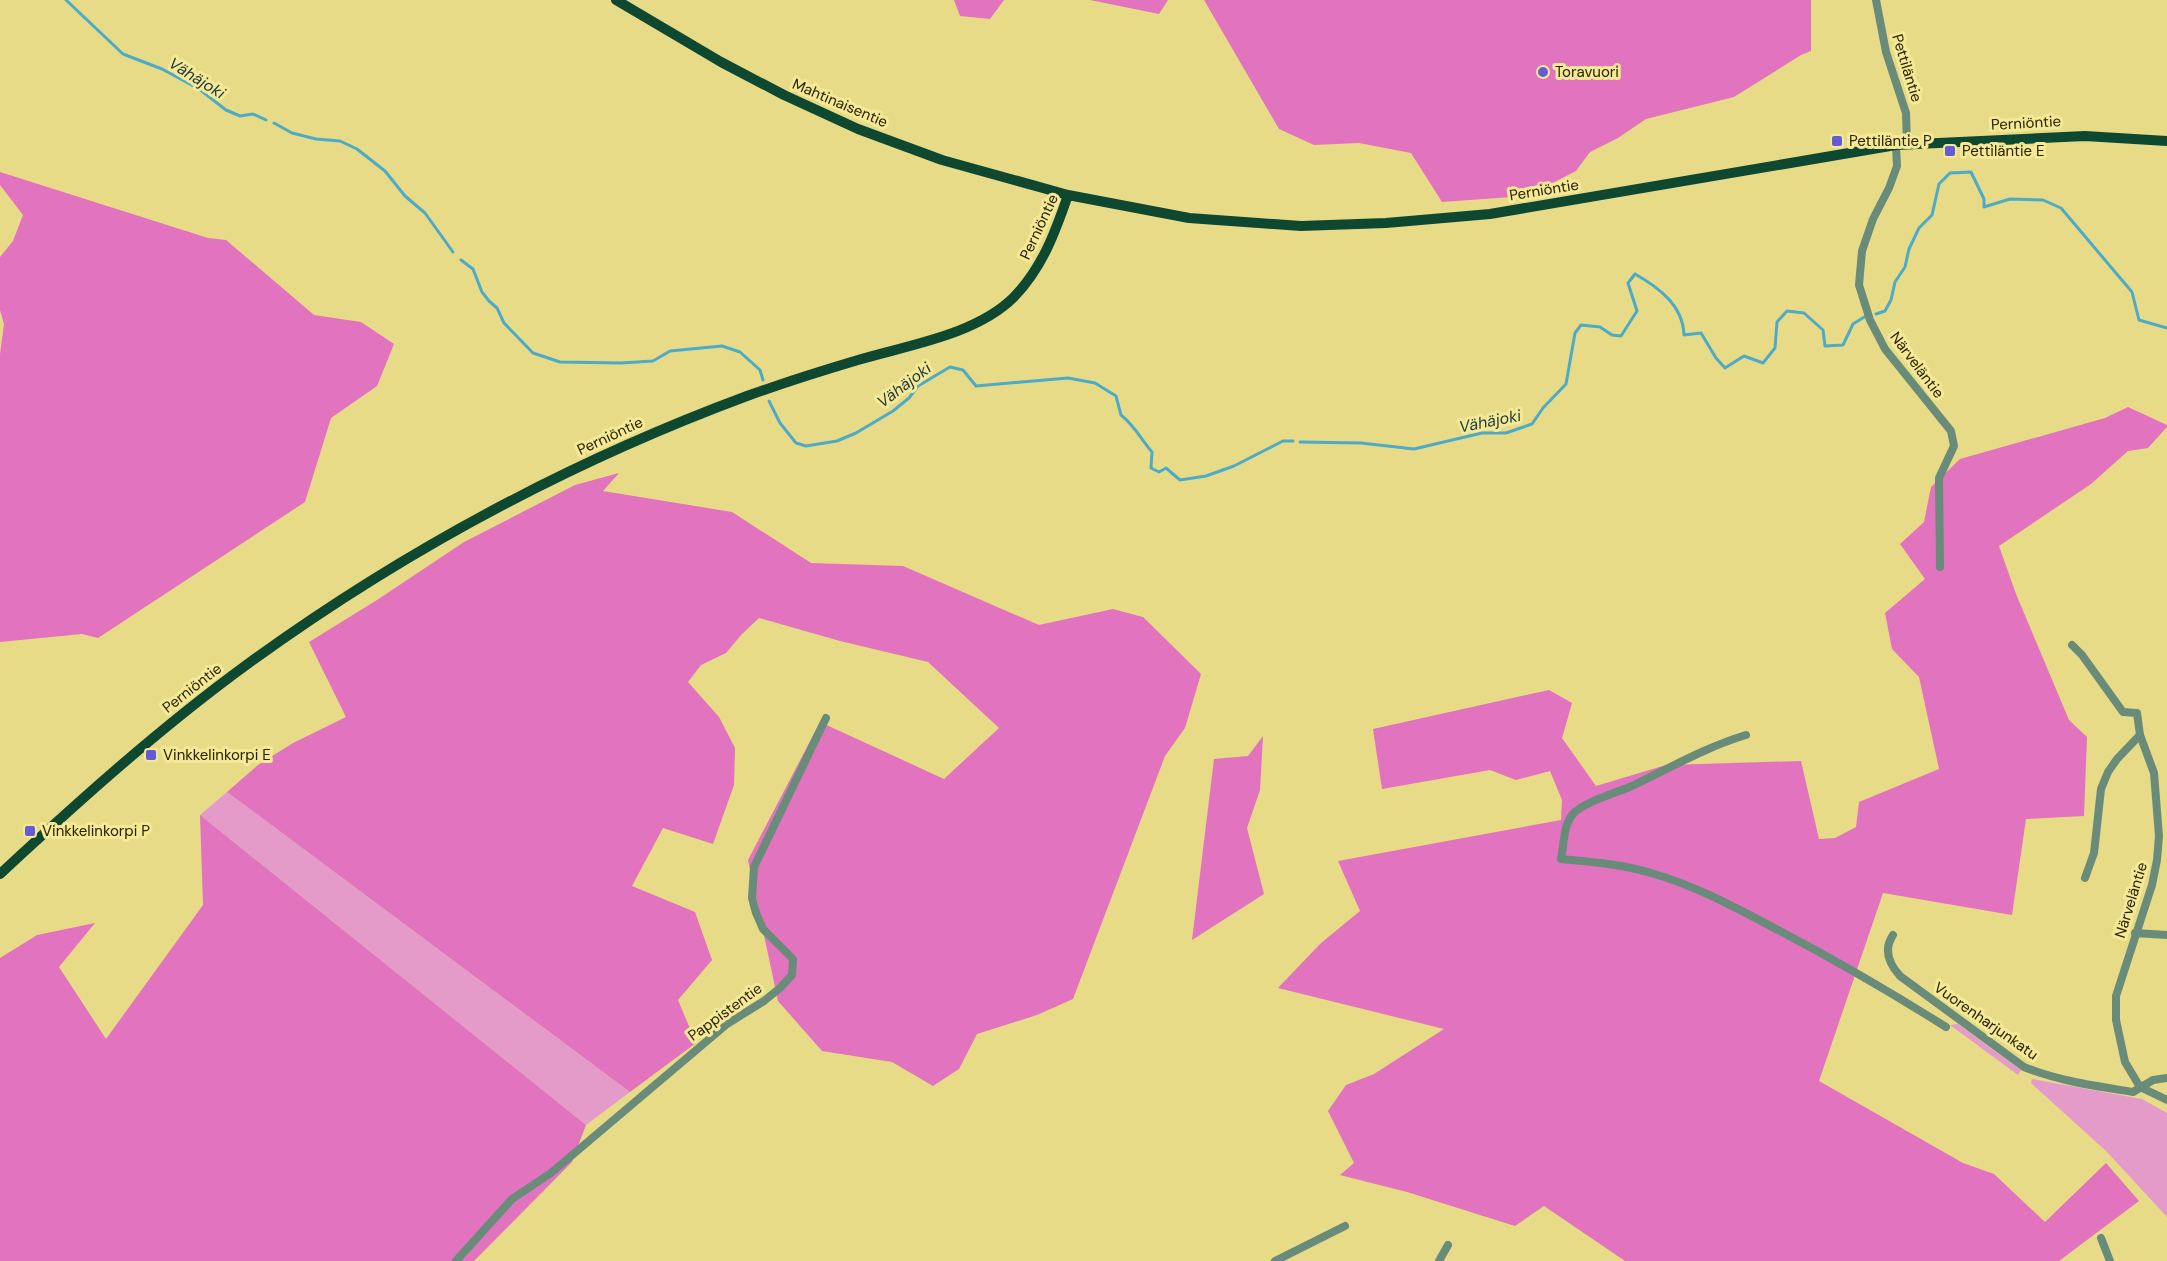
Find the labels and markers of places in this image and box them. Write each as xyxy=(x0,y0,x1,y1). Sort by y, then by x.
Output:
place label: Toravuori xyxy=(1555,62,1619,82)
marker: Toravuori xyxy=(1536,65,1550,79)
place label: Pettiläntie P xyxy=(1849,131,1932,151)
marker: Pettiläntie P xyxy=(1830,134,1844,148)
place label: Pettiläntie E xyxy=(1962,141,2044,161)
marker: Pettiläntie E xyxy=(1943,144,1957,158)
place label: Vinkkelinkorpi E xyxy=(163,745,271,765)
marker: Vinkkelinkorpi E xyxy=(144,748,158,762)
place label: Vinkkelinkorpi P xyxy=(42,821,150,841)
marker: Vinkkelinkorpi P xyxy=(23,824,37,838)

